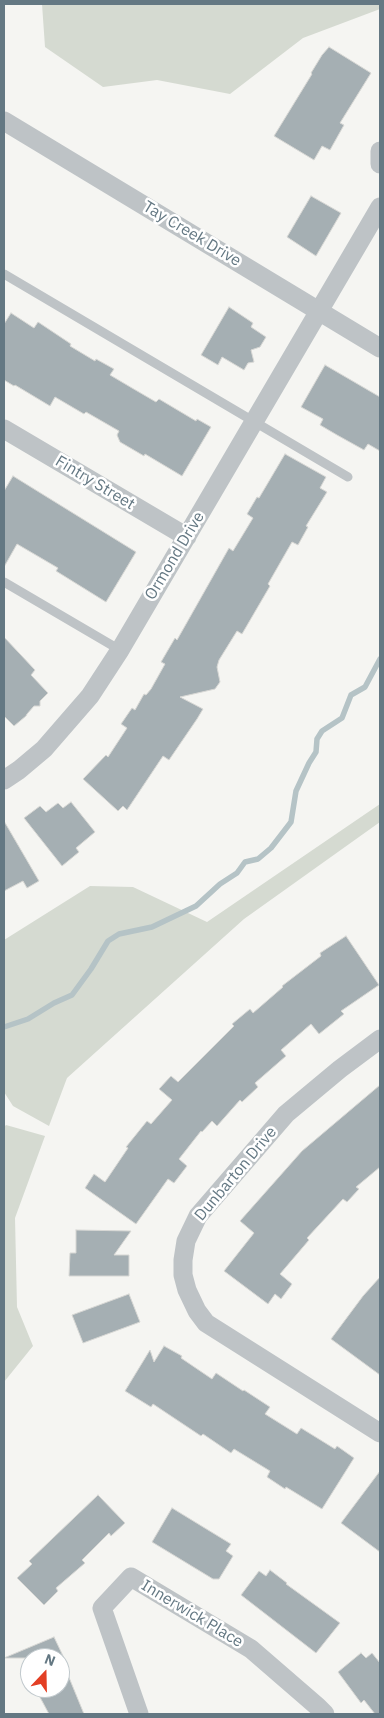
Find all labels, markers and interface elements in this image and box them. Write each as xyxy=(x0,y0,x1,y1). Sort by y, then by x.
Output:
street label: Tay Creek Drive xyxy=(140,197,244,271)
street label: Fintry Street xyxy=(52,452,138,514)
street label: Ormond Drive xyxy=(141,508,209,604)
street label: Dunbarton Drive xyxy=(191,1123,281,1225)
street label: Innerwick Place xyxy=(138,1576,246,1652)
north arrow xyxy=(20,1648,70,1698)
text: N xyxy=(42,1650,58,1670)

